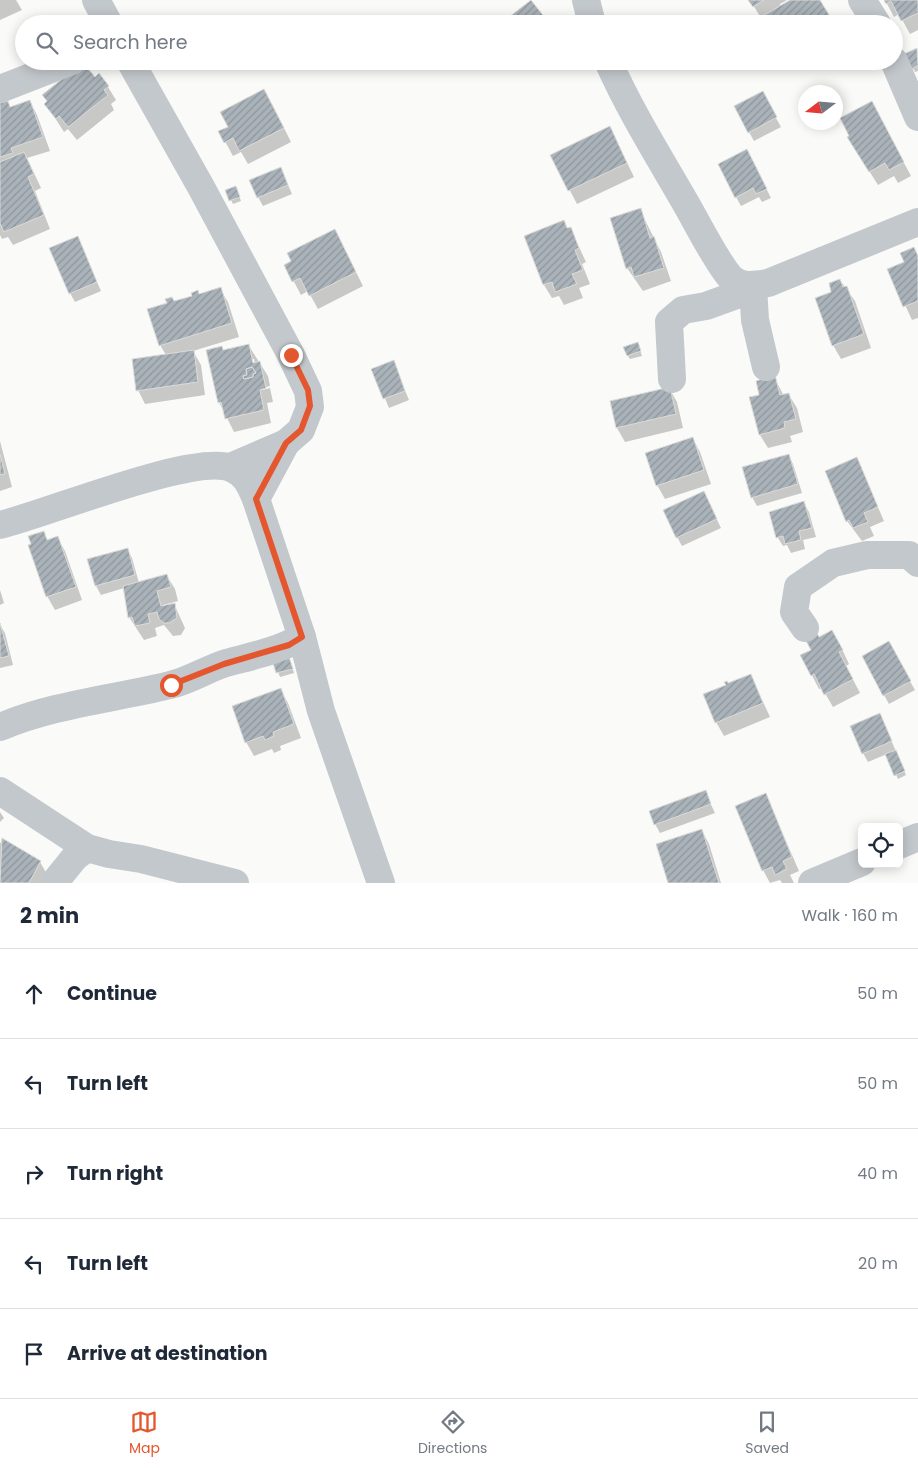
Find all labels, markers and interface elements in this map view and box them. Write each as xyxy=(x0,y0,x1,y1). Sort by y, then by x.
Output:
search box xyxy=(15,15,903,70)
icon: search xyxy=(33,29,61,57)
text: Search here xyxy=(73,29,187,56)
north arrow xyxy=(798,85,843,130)
route end xyxy=(280,344,303,367)
route start xyxy=(160,674,183,697)
map controls xyxy=(858,823,903,868)
button: locate xyxy=(858,823,903,868)
text: 2 min xyxy=(20,901,79,930)
text: Walk · 160 m xyxy=(801,904,898,927)
icon: ahead xyxy=(20,980,48,1008)
text: Continue xyxy=(67,980,157,1007)
text: 50 m xyxy=(857,982,898,1005)
icon: left xyxy=(20,1070,48,1098)
text: Turn left xyxy=(67,1070,148,1097)
text: 50 m xyxy=(857,1072,898,1095)
icon: right xyxy=(20,1160,48,1188)
text: Turn right xyxy=(67,1160,163,1187)
text: 40 m xyxy=(857,1162,898,1185)
icon: left xyxy=(20,1250,48,1278)
text: Turn left xyxy=(67,1250,148,1277)
text: 20 m xyxy=(858,1252,898,1275)
icon: arrive xyxy=(20,1340,48,1368)
text: Arrive at destination xyxy=(67,1340,268,1367)
tab: Map xyxy=(129,1408,160,1459)
tab: Directions xyxy=(418,1408,487,1459)
tab: Saved xyxy=(745,1408,789,1459)

